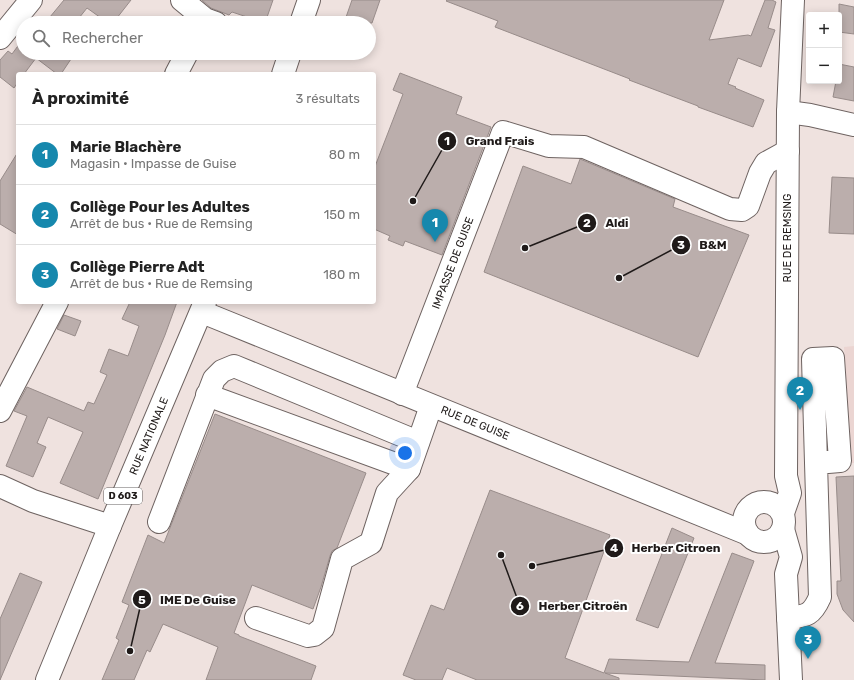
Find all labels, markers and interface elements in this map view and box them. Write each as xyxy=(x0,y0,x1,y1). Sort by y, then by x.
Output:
map controls xyxy=(806,12,842,84)
button: + xyxy=(806,12,842,48)
search box xyxy=(16,16,376,60)
icon: search xyxy=(30,27,52,49)
text: Rechercher xyxy=(62,29,143,47)
button: − xyxy=(806,48,842,84)
text: À proximité xyxy=(32,88,129,108)
text: 3 résultats xyxy=(295,91,360,106)
callout: Grand Frais xyxy=(437,129,542,153)
text: 1 xyxy=(444,134,450,148)
text: Grand Frais xyxy=(466,134,535,148)
text: Marie Blachère xyxy=(70,138,181,156)
text: 1 xyxy=(42,147,48,162)
text: 80 m xyxy=(329,147,360,162)
text: Magasin · Impasse de Guise xyxy=(70,156,236,171)
street label: RUE DE REMSING xyxy=(781,194,794,282)
text: Collège Pour les Adultes xyxy=(70,198,250,216)
text: 2 xyxy=(41,207,49,222)
text: 150 m xyxy=(324,207,360,222)
pin: 1 xyxy=(422,209,448,242)
callout: Aldi xyxy=(577,211,636,235)
street label: IMPASSE DE GUISE xyxy=(429,215,477,311)
text: Arrêt de bus · Rue de Remsing xyxy=(70,216,253,231)
text: 2 xyxy=(583,216,591,230)
text: Aldi xyxy=(605,216,629,230)
callout: B&M xyxy=(671,233,735,257)
text: 3 xyxy=(677,238,685,252)
text: B&M xyxy=(699,238,727,252)
text: Collège Pierre Adt xyxy=(70,258,205,276)
text: 3 xyxy=(41,267,49,282)
text: 180 m xyxy=(323,267,360,282)
text: Arrêt de bus · Rue de Remsing xyxy=(70,276,253,291)
pin: 2 xyxy=(787,377,813,410)
street label: RUE NATIONALE xyxy=(127,395,171,477)
street label: RUE DE GUISE xyxy=(439,403,512,443)
your location xyxy=(395,443,415,463)
road number: D 603 xyxy=(104,488,142,504)
callout: Herber Citroen xyxy=(604,536,729,560)
text: 4 xyxy=(610,541,618,555)
text: Herber Citroen xyxy=(631,541,721,555)
callout: IME De Guise xyxy=(132,587,244,611)
text: 5 xyxy=(138,593,146,607)
text: IME De Guise xyxy=(160,593,236,607)
callout: Herber Citroën xyxy=(510,594,635,618)
text: 6 xyxy=(516,599,524,613)
text: Herber Citroën xyxy=(538,599,628,613)
pin: 3 xyxy=(795,626,821,659)

